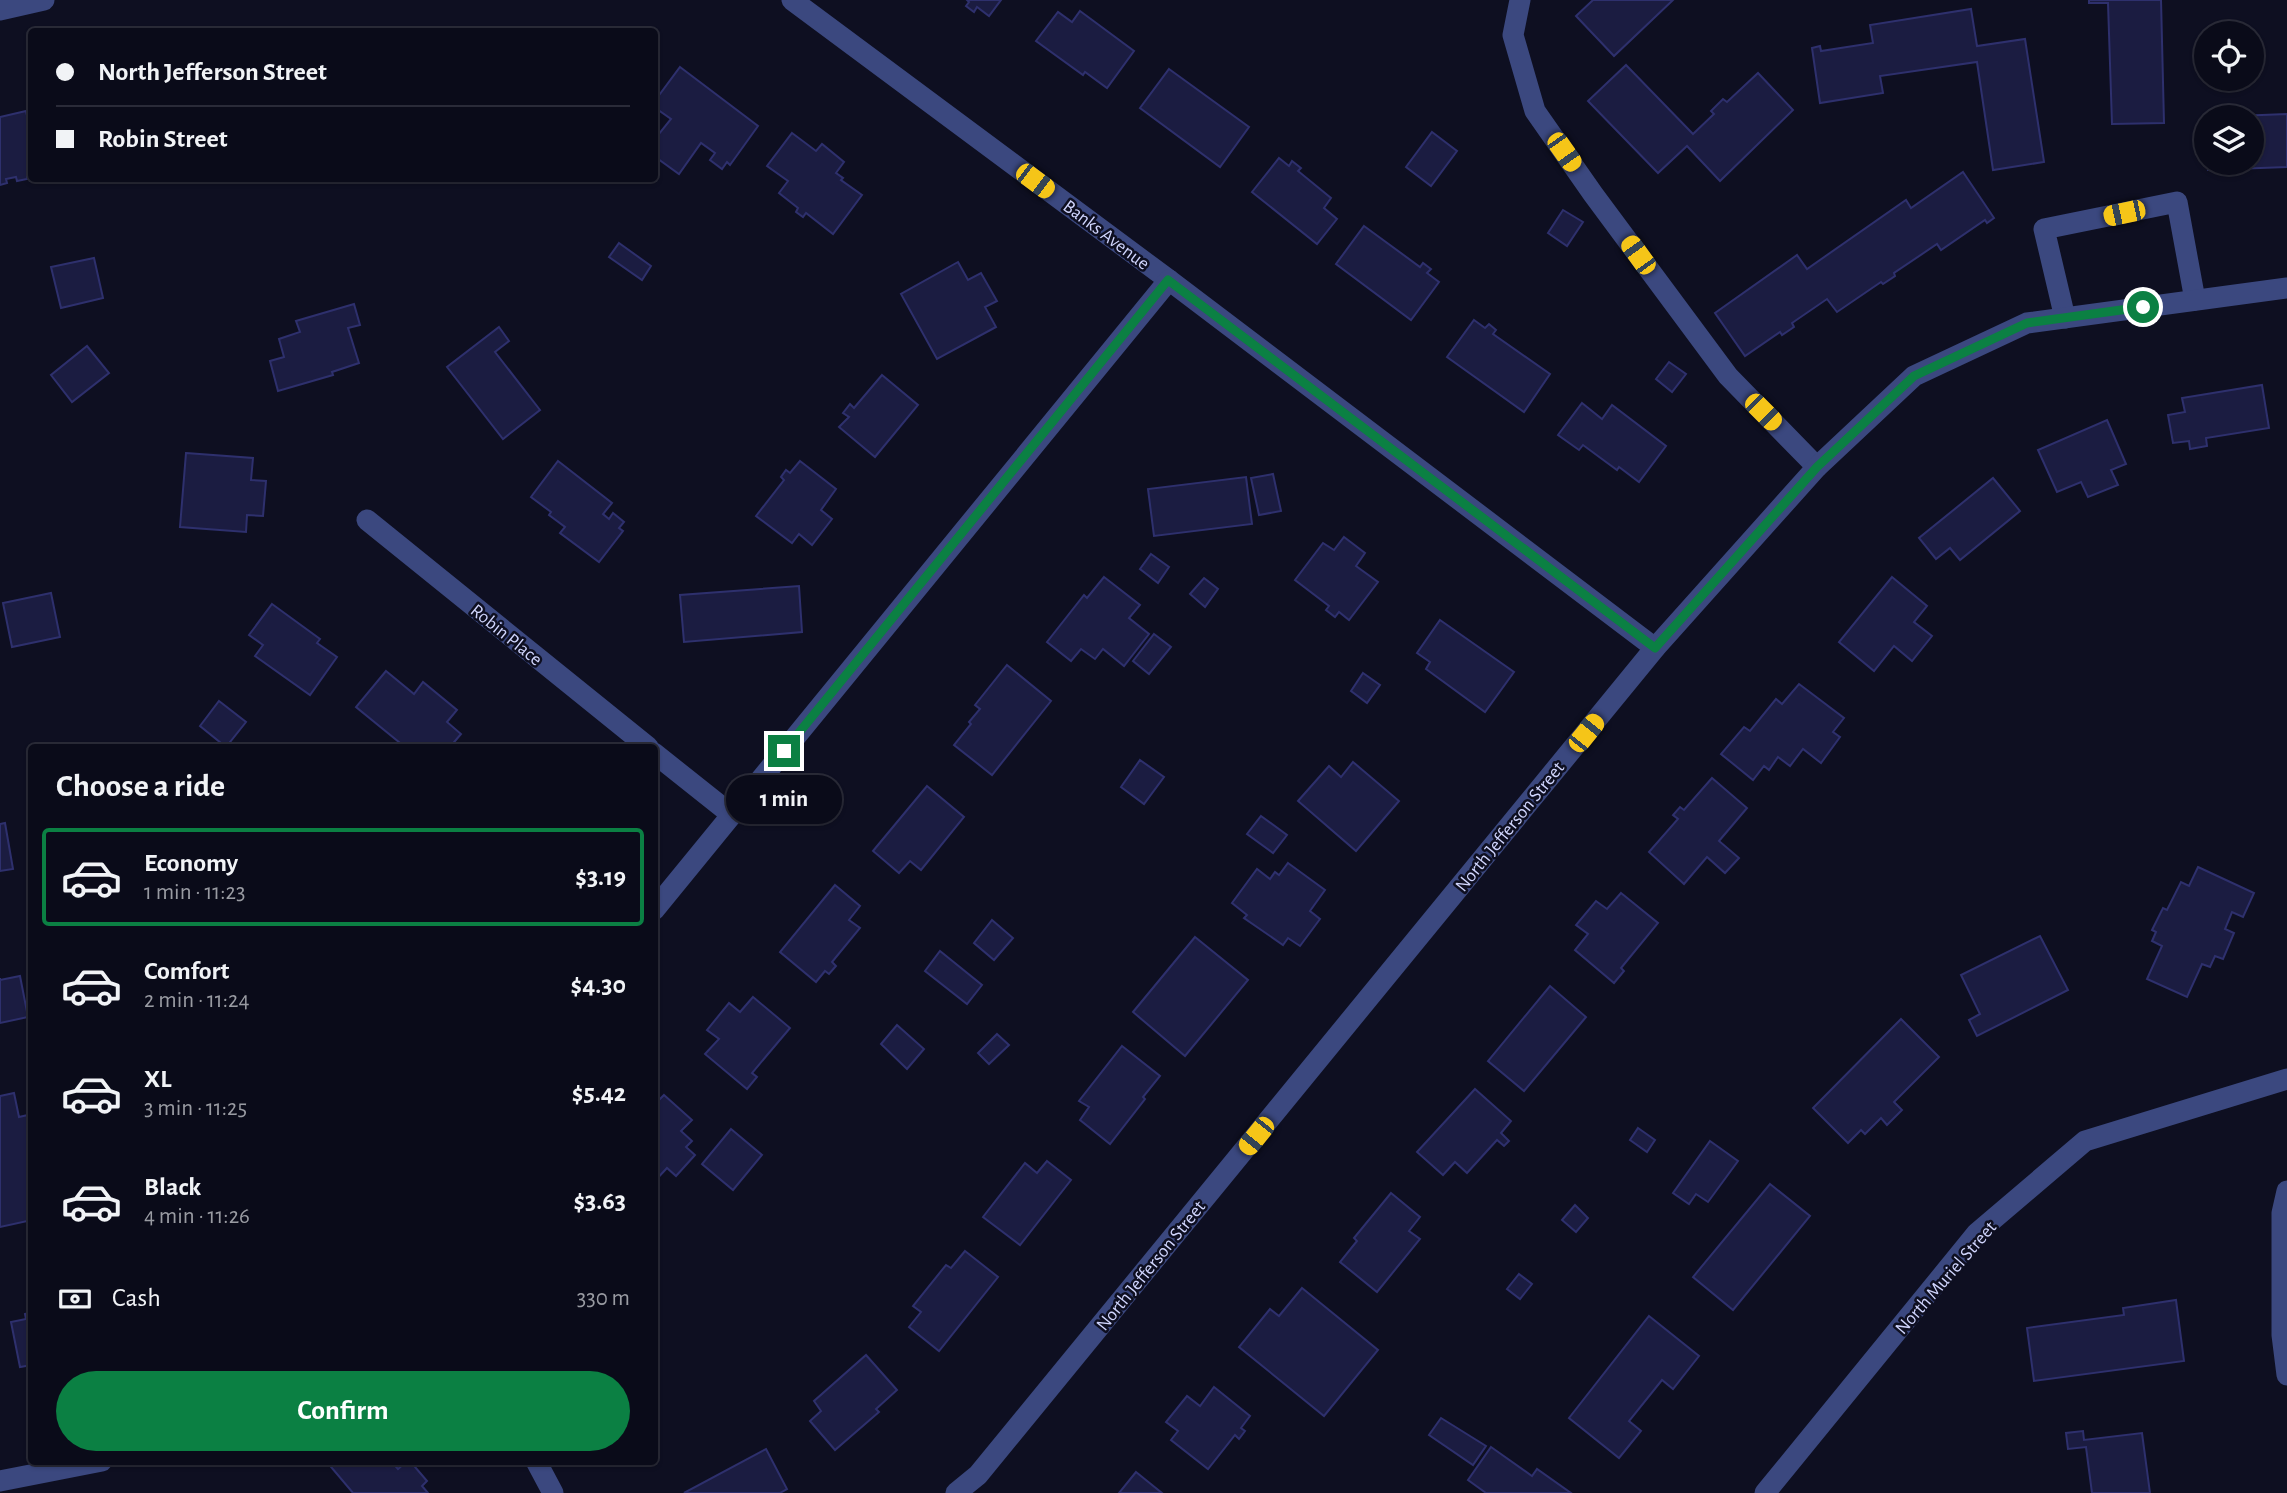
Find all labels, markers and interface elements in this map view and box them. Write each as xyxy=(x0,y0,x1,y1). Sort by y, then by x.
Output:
map controls xyxy=(2194,21,2264,175)
button: locate xyxy=(2194,21,2264,91)
text: North Jefferson Street xyxy=(98,59,327,85)
button: layers xyxy=(2194,105,2264,175)
text: Robin Street xyxy=(98,126,228,152)
car xyxy=(1544,129,1585,175)
car xyxy=(1012,160,1059,202)
street label: Banks Avenue xyxy=(1059,197,1153,274)
car xyxy=(2102,198,2147,228)
car xyxy=(1618,232,1659,278)
route start xyxy=(2127,291,2159,323)
car xyxy=(1741,390,1786,434)
street label: Robin Place xyxy=(467,601,545,670)
car xyxy=(1565,710,1608,756)
route end xyxy=(768,735,800,767)
street label: North Jefferson Street xyxy=(1452,758,1568,896)
text: Choose a ride xyxy=(56,770,225,802)
callout: 1 min xyxy=(726,776,842,824)
text: 1 min xyxy=(760,788,808,811)
icon: car xyxy=(60,846,123,909)
text: Economy xyxy=(144,850,238,876)
text: $3.19 xyxy=(575,864,626,890)
text: 1 min · 11:23 xyxy=(144,881,245,904)
icon: car xyxy=(60,954,123,1017)
text: Comfort xyxy=(144,958,229,984)
text: $4.30 xyxy=(571,972,626,998)
text: 2 min · 11:24 xyxy=(144,989,250,1012)
icon: car xyxy=(60,1062,123,1125)
text: XL xyxy=(144,1066,171,1092)
text: $5.42 xyxy=(572,1080,626,1106)
text: 3 min · 11:25 xyxy=(144,1097,247,1120)
car xyxy=(1235,1113,1278,1159)
icon: car xyxy=(60,1170,123,1233)
text: Black xyxy=(144,1174,201,1200)
text: $3.63 xyxy=(573,1188,626,1214)
street label: North Jefferson Street xyxy=(1093,1197,1209,1335)
text: 4 min · 11:26 xyxy=(144,1205,250,1228)
street label: North Muriel Street xyxy=(1892,1218,2000,1338)
icon: cash xyxy=(56,1280,94,1318)
text: Cash xyxy=(112,1285,161,1311)
text: 330 m xyxy=(577,1287,630,1310)
button: Confirm xyxy=(56,1371,630,1451)

